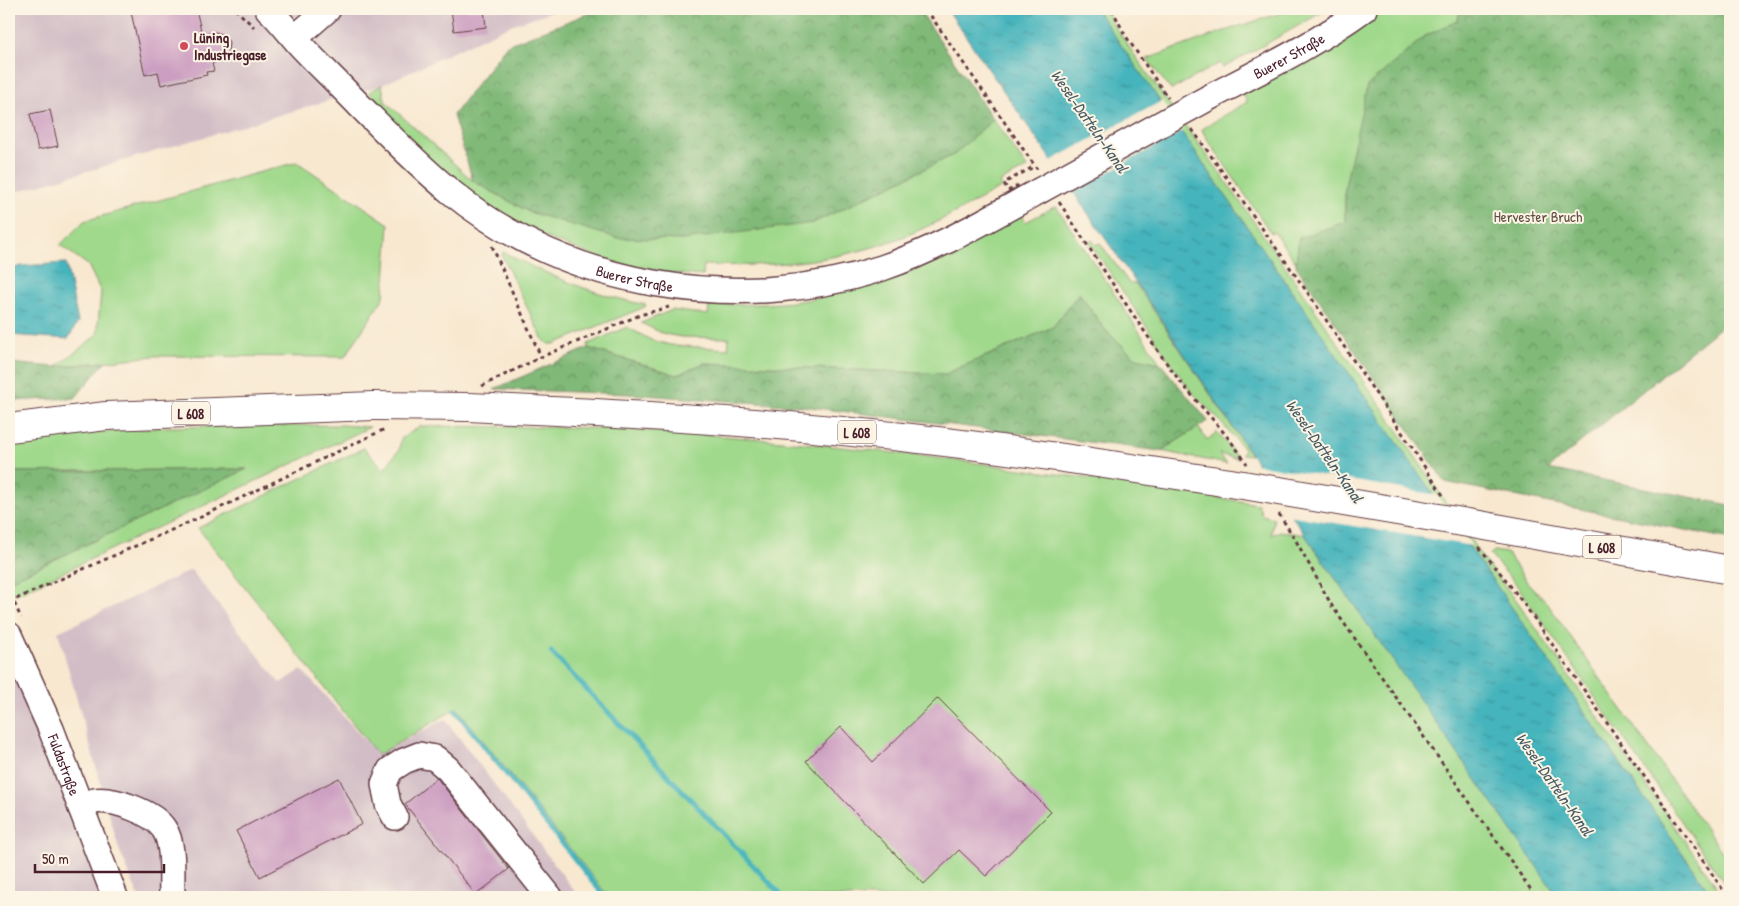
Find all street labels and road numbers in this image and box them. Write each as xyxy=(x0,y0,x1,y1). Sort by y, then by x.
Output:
street label: Buerer Straße xyxy=(1249,27,1328,83)
street label: Buerer Straße xyxy=(594,259,674,297)
road number: L 608 xyxy=(172,402,210,424)
road number: L 608 xyxy=(838,421,876,444)
road number: L 608 xyxy=(1583,536,1621,558)
street label: Fuldastraße xyxy=(43,730,86,798)

